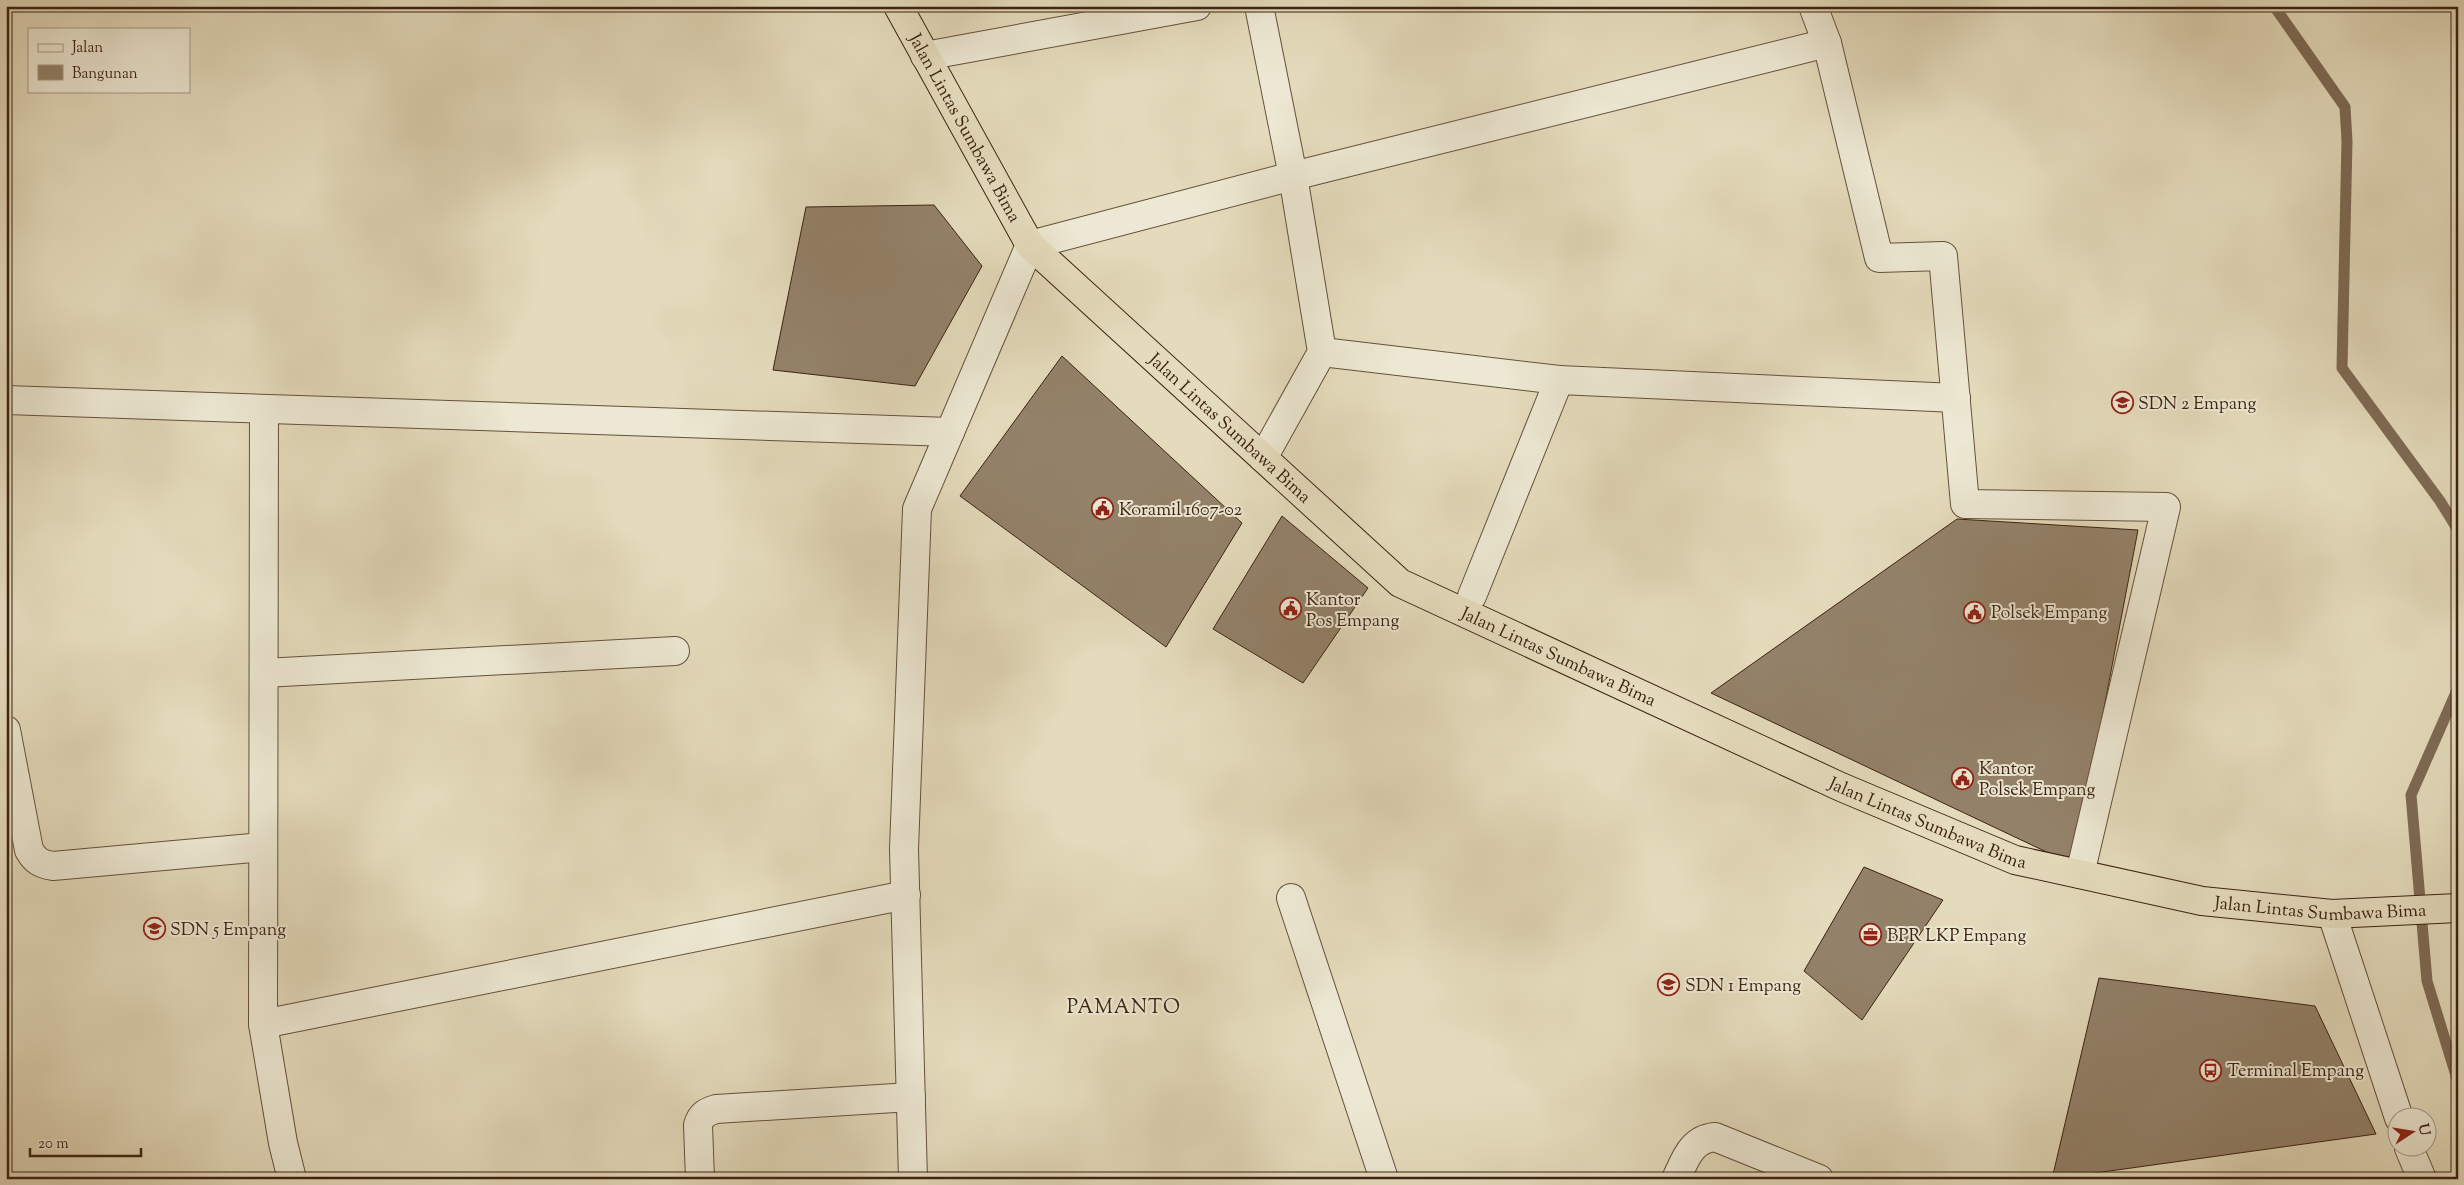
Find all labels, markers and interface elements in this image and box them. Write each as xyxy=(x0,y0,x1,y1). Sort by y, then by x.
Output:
legend xyxy=(28,28,190,92)
street label: Jalan Lintas Sumbawa Bima xyxy=(900,29,1026,228)
text: Jalan xyxy=(71,38,103,59)
text: Bangunan xyxy=(72,64,138,85)
street label: Jalan Lintas Sumbawa Bima xyxy=(1141,347,1316,510)
school or university icon: SDN 2 Empang xyxy=(2110,391,2134,415)
place label: SDN 2 Empang xyxy=(2138,392,2256,418)
public building icon: Koramil 1607-02 xyxy=(1091,497,1115,521)
place label: Koramil 1607-02 xyxy=(1119,498,1243,524)
place label: Kantor Pos Empang xyxy=(1306,588,1399,635)
public building icon: Kantor Pos Empang xyxy=(1278,597,1302,621)
public building icon: Polsek Empang xyxy=(1963,600,1987,624)
street label: Jalan Lintas Sumbawa Bima xyxy=(1455,601,1660,715)
place label: Polsek Empang xyxy=(1991,601,2107,627)
place label: Kantor Polsek Empang xyxy=(1979,757,2095,804)
public building icon: Kantor Polsek Empang xyxy=(1951,766,1975,790)
street label: Jalan Lintas Sumbawa Bima xyxy=(1823,771,2028,877)
street label: Jalan Lintas Sumbawa Bima xyxy=(2212,891,2427,929)
school or university icon: SDN 5 Empang xyxy=(142,917,166,941)
place label: SDN 5 Empang xyxy=(170,918,286,944)
office icon: BPR LKP Empang xyxy=(1859,923,1883,947)
place label: BPR LKP Empang xyxy=(1887,924,2026,950)
school or university icon: SDN 1 Empang xyxy=(1657,973,1681,997)
place label: SDN 1 Empang xyxy=(1685,974,1801,1000)
district label: PAMANTO xyxy=(1067,994,1181,1023)
bus stop icon: Terminal Empang xyxy=(2199,1058,2223,1082)
place label: Terminal Empang xyxy=(2227,1059,2364,1085)
north arrow xyxy=(2386,1108,2436,1158)
text: U xyxy=(2412,1122,2434,1138)
scale bar xyxy=(30,1125,141,1157)
text: 20 m xyxy=(38,1134,69,1155)

